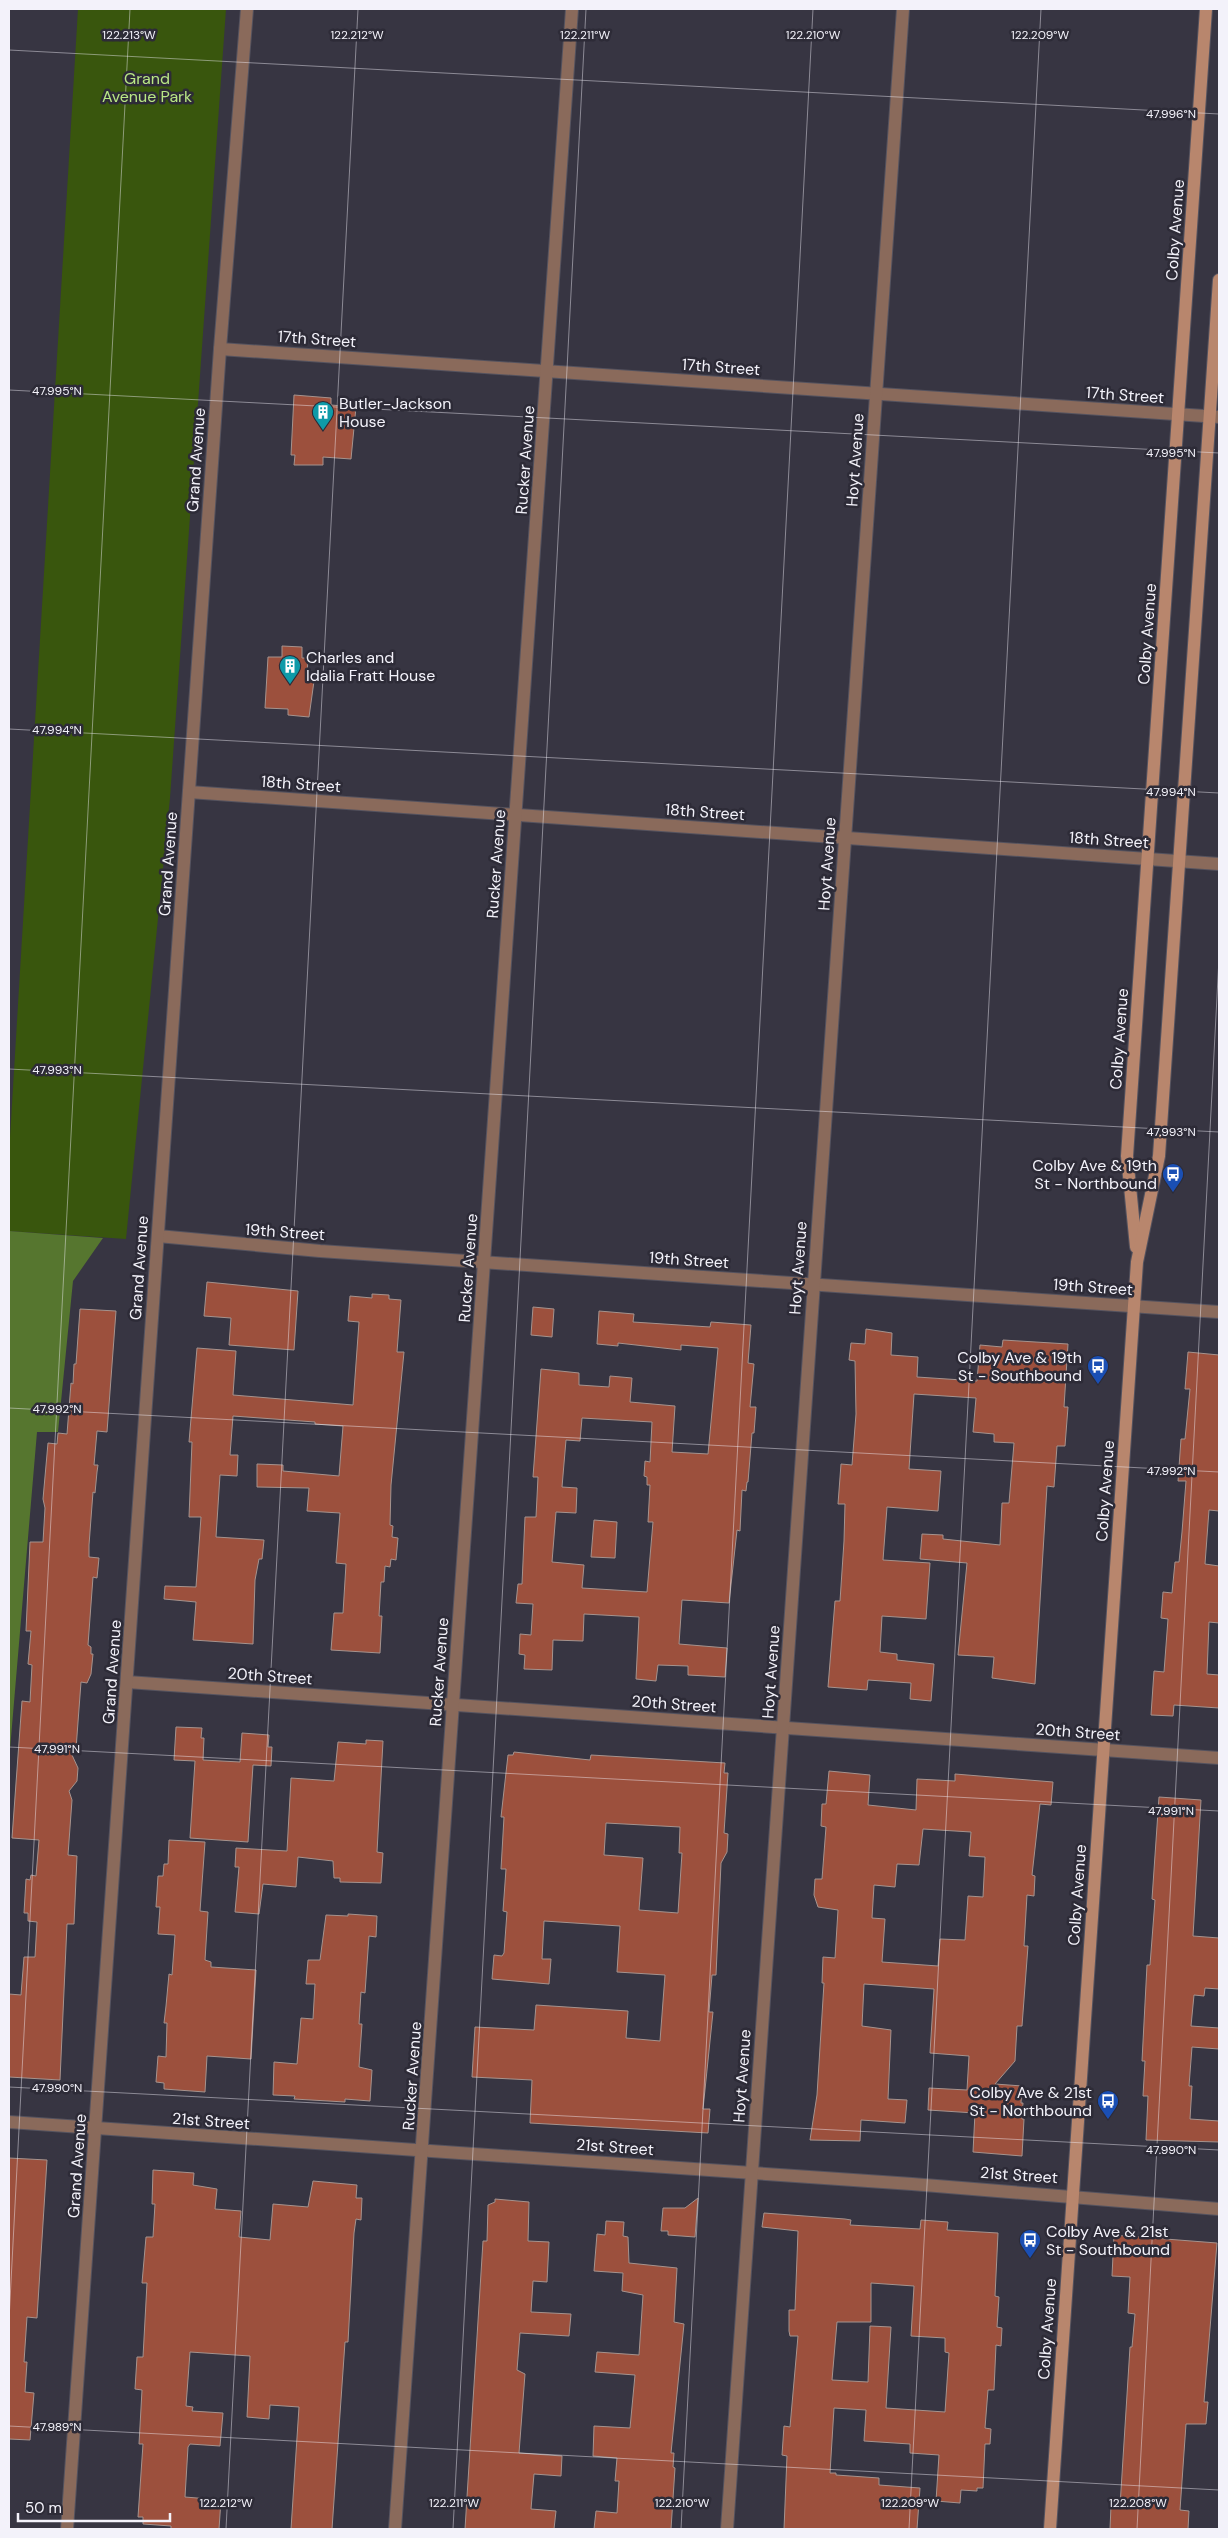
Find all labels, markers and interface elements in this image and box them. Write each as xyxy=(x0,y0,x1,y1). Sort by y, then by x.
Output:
text: 122.213°W xyxy=(102,27,156,43)
text: 122.212°W xyxy=(330,27,384,43)
text: 122.211°W xyxy=(560,27,610,43)
text: 122.210°W xyxy=(786,27,841,43)
text: 122.209°W xyxy=(1011,27,1069,43)
park label: Grand Avenue Park xyxy=(102,68,192,107)
text: 47.996°N xyxy=(1146,106,1196,122)
street label: Colby Avenue xyxy=(1161,179,1189,281)
street label: 17th Street xyxy=(277,326,357,352)
street label: 17th Street xyxy=(681,354,761,380)
street label: 17th Street xyxy=(1085,382,1165,408)
text: 47.995°N xyxy=(32,383,82,399)
place label: Butler-Jackson House xyxy=(339,393,452,432)
building icon: Butler-Jackson House xyxy=(311,400,335,431)
street label: Rucker Avenue xyxy=(511,405,539,515)
street label: Grand Avenue xyxy=(182,407,210,513)
street label: Hoyt Avenue xyxy=(841,413,869,507)
text: 47.995°N xyxy=(1146,445,1196,461)
street label: Colby Avenue xyxy=(1133,583,1161,685)
place label: Charles and Idalia Fratt House xyxy=(306,647,435,686)
building icon: Charles and Idalia Fratt House xyxy=(278,654,302,685)
text: 47.994°N xyxy=(32,722,82,738)
street label: 18th Street xyxy=(260,771,342,797)
text: 47.994°N xyxy=(1146,784,1196,800)
street label: 18th Street xyxy=(664,799,746,825)
street label: Rucker Avenue xyxy=(482,809,510,919)
street label: Grand Avenue xyxy=(154,811,182,917)
street label: Hoyt Avenue xyxy=(813,817,841,911)
street label: 18th Street xyxy=(1068,827,1150,853)
street label: Colby Avenue xyxy=(1105,988,1133,1090)
text: 47.993°N xyxy=(32,1062,82,1078)
text: 47.993°N xyxy=(1146,1124,1196,1140)
place label: Colby Ave & 19th St - Northbound xyxy=(1032,1155,1157,1194)
bus stop icon: Colby Ave & 19th St - Northbound xyxy=(1161,1162,1185,1193)
street label: Rucker Avenue xyxy=(454,1213,482,1323)
street label: Grand Avenue xyxy=(125,1215,153,1321)
street label: 19th Street xyxy=(244,1219,326,1245)
street label: Hoyt Avenue xyxy=(784,1221,812,1315)
street label: 19th Street xyxy=(648,1247,730,1273)
street label: 19th Street xyxy=(1052,1274,1134,1300)
place label: Colby Ave & 19th St - Southbound xyxy=(957,1347,1082,1386)
bus stop icon: Colby Ave & 19th St - Southbound xyxy=(1086,1354,1110,1385)
text: 47.992°N xyxy=(32,1401,82,1417)
street label: Colby Avenue xyxy=(1091,1440,1119,1542)
text: 47.992°N xyxy=(1146,1463,1196,1479)
street label: Rucker Avenue xyxy=(425,1617,453,1727)
street label: Grand Avenue xyxy=(98,1619,126,1725)
street label: Hoyt Avenue xyxy=(757,1625,785,1719)
street label: 20th Street xyxy=(227,1663,313,1689)
street label: 20th Street xyxy=(631,1691,717,1717)
street label: 20th Street xyxy=(1035,1719,1121,1745)
text: 47.991°N xyxy=(34,1741,80,1757)
text: 47.991°N xyxy=(1148,1803,1194,1819)
street label: Colby Avenue xyxy=(1063,1844,1091,1946)
street label: Rucker Avenue xyxy=(398,2021,426,2131)
street label: Hoyt Avenue xyxy=(728,2029,756,2123)
text: 47.990°N xyxy=(32,2080,82,2096)
place label: Colby Ave & 21st St - Northbound xyxy=(969,2082,1092,2121)
bus stop icon: Colby Ave & 21st St - Northbound xyxy=(1096,2089,1120,2120)
street label: 21st Street xyxy=(171,2108,251,2134)
street label: Grand Avenue xyxy=(63,2113,91,2219)
street label: 21st Street xyxy=(575,2134,655,2160)
text: 47.990°N xyxy=(1146,2142,1196,2158)
street label: 21st Street xyxy=(979,2162,1059,2188)
place label: Colby Ave & 21st St - Southbound xyxy=(1046,2221,1170,2260)
bus stop icon: Colby Ave & 21st St - Southbound xyxy=(1018,2228,1042,2259)
street label: Colby Avenue xyxy=(1033,2278,1061,2380)
text: 47.989°N xyxy=(32,2419,82,2435)
scale bar xyxy=(18,2490,170,2522)
text: 122.212°W xyxy=(199,2495,253,2511)
text: 122.211°W xyxy=(429,2495,479,2511)
text: 122.210°W xyxy=(655,2495,710,2511)
text: 122.209°W xyxy=(881,2495,939,2511)
text: 122.208°W xyxy=(1109,2495,1167,2511)
text: 50 m xyxy=(25,2498,62,2518)

